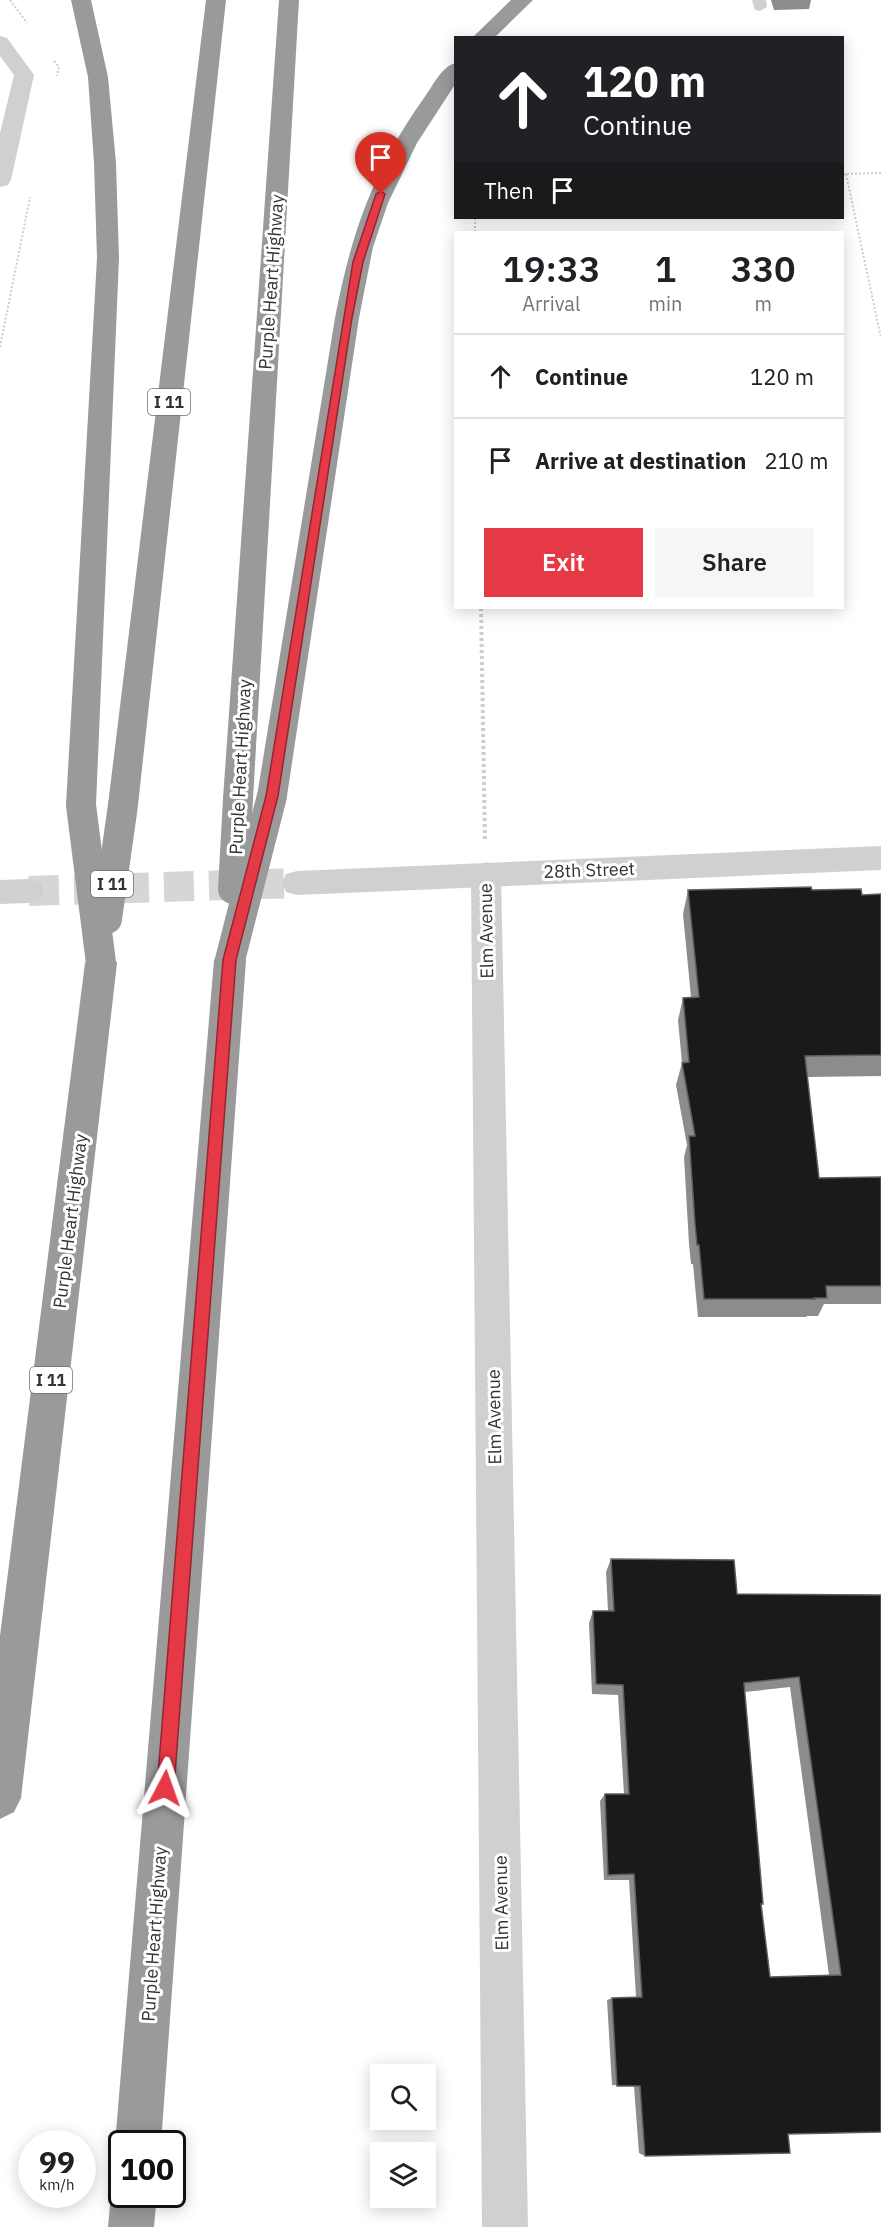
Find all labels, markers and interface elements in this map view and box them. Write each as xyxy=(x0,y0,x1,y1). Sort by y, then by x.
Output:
text: 120 m xyxy=(583,54,706,109)
icon: ahead xyxy=(484,60,562,138)
text: Continue xyxy=(583,107,692,142)
pin xyxy=(355,132,406,194)
icon: arrive xyxy=(364,141,397,174)
icon: arrive xyxy=(546,174,579,207)
text: Then xyxy=(484,176,534,205)
street label: Purple Heart Highway xyxy=(253,194,289,370)
text: 19:33 xyxy=(502,245,600,292)
text: 1 xyxy=(655,245,676,292)
text: 330 xyxy=(731,245,796,292)
text: Arrival xyxy=(522,290,580,317)
text: min xyxy=(649,290,682,317)
text: m xyxy=(754,290,772,317)
icon: ahead xyxy=(484,360,517,393)
text: Continue xyxy=(535,362,628,391)
text: 120 m xyxy=(750,362,814,391)
road number: I 11 xyxy=(148,389,190,415)
icon: arrive xyxy=(484,444,517,477)
text: Arrive at destination xyxy=(535,446,746,475)
text: 210 m xyxy=(764,446,828,475)
button: Exit xyxy=(484,528,643,597)
button: Share xyxy=(655,528,814,597)
street label: Purple Heart Highway xyxy=(224,679,256,855)
street label: 28th Street xyxy=(543,857,635,883)
road number: I 11 xyxy=(91,871,133,897)
street label: Elm Avenue xyxy=(474,883,498,979)
street label: Purple Heart Highway xyxy=(48,1132,92,1310)
road number: I 11 xyxy=(30,1367,72,1393)
street label: Elm Avenue xyxy=(482,1369,506,1465)
position arrow xyxy=(133,1756,197,1820)
street label: Purple Heart Highway xyxy=(136,1846,172,2022)
street label: Elm Avenue xyxy=(489,1855,513,1951)
map controls xyxy=(370,2064,436,2208)
button: search xyxy=(370,2064,436,2130)
speed limit sign: 100 xyxy=(108,2130,186,2208)
text: 99 xyxy=(39,2142,75,2181)
button: layers xyxy=(370,2142,436,2208)
text: km/h xyxy=(39,2175,75,2194)

